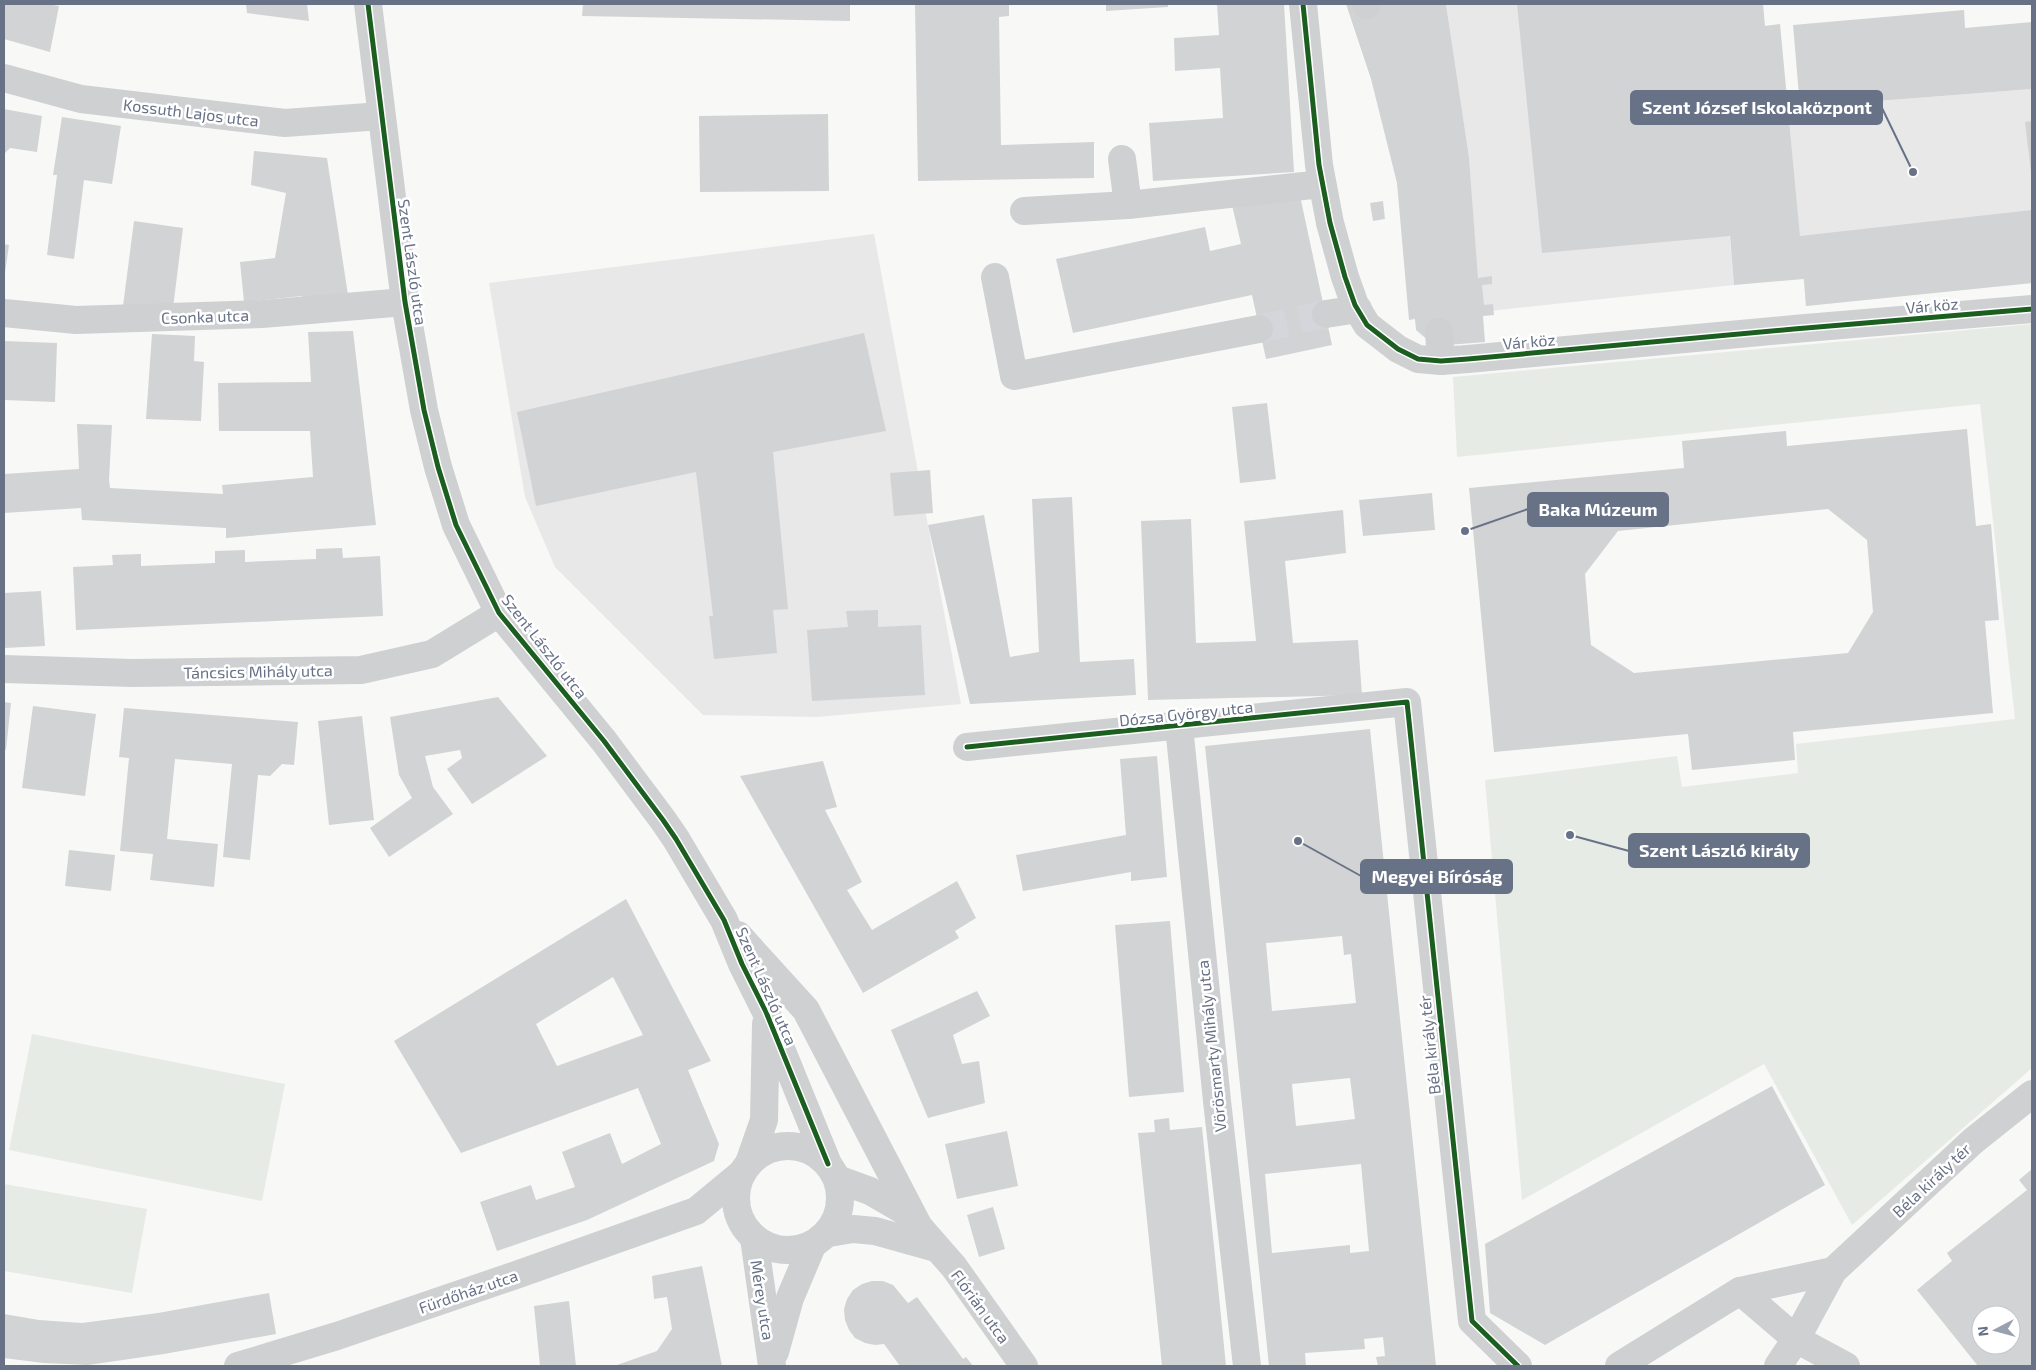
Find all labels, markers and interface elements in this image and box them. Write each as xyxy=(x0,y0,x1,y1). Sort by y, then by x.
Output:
callout: Szent József Iskolaközpont xyxy=(1631,91,1882,124)
street label: Kossuth Lajos utca xyxy=(122,94,260,131)
text: Szent József Iskolaközpont xyxy=(1642,96,1873,118)
street label: Szent László utca xyxy=(395,198,431,326)
street label: Vár köz xyxy=(1905,293,1959,317)
street label: Csonka utca xyxy=(161,305,249,327)
street label: Vár köz xyxy=(1502,329,1556,353)
callout: Baka Múzeum xyxy=(1528,493,1668,526)
text: Baka Múzeum xyxy=(1538,498,1658,520)
street label: Szent László utca xyxy=(498,590,592,702)
street label: Táncsics Mihály utca xyxy=(183,660,333,682)
street label: Dózsa György utca xyxy=(1118,697,1254,729)
callout: Szent László király xyxy=(1629,834,1809,867)
text: Szent László király xyxy=(1639,839,1800,861)
callout: Megyei Bíróság xyxy=(1361,860,1512,893)
text: Megyei Bíróság xyxy=(1371,865,1503,887)
street label: Szent László utca xyxy=(732,924,802,1048)
street label: Vörösmarty Mihály utca xyxy=(1193,959,1229,1133)
street label: Béla király tér xyxy=(1414,994,1444,1096)
street label: Béla király tér xyxy=(1888,1139,1974,1221)
street label: Mérey utca xyxy=(747,1259,779,1341)
street label: Fürdőház utca xyxy=(416,1265,520,1317)
street label: Flórián utca xyxy=(948,1265,1014,1347)
north arrow xyxy=(1971,1305,2021,1355)
text: N xyxy=(1974,1325,1992,1337)

